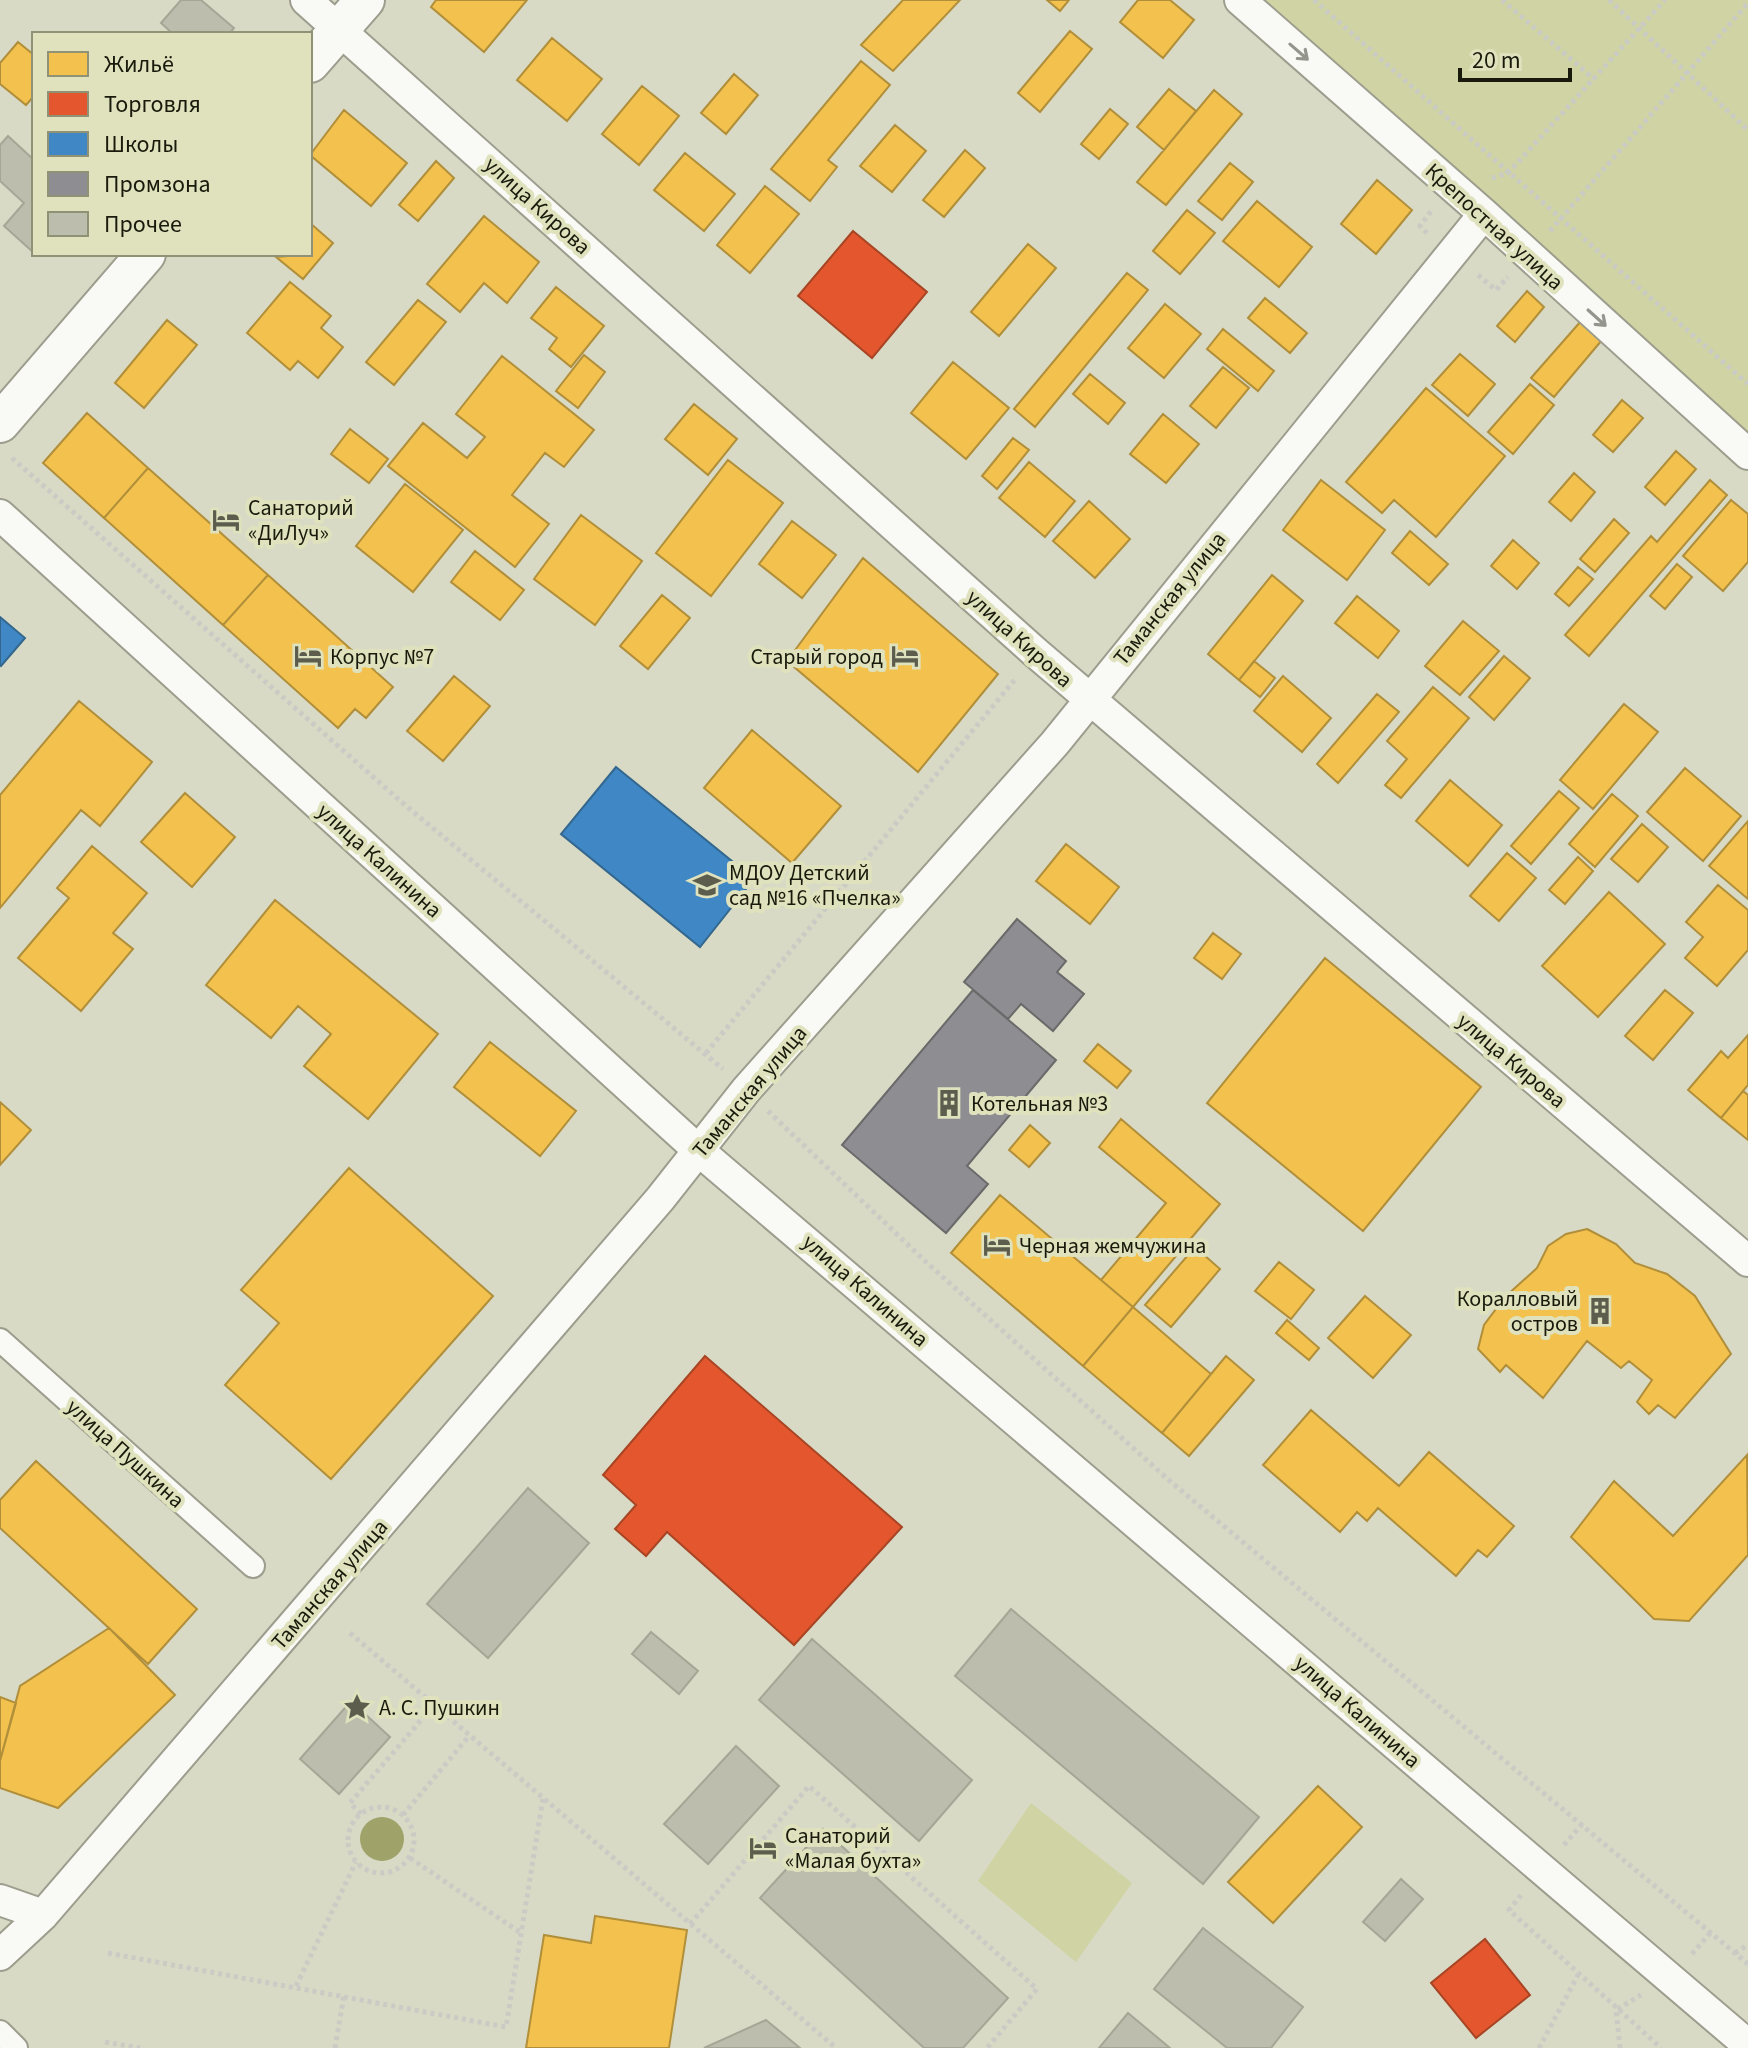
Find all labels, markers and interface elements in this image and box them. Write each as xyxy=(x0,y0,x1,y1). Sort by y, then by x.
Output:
legend xyxy=(32,32,312,256)
scale bar xyxy=(1460,32,1570,82)
one-way arrow xyxy=(1288,42,1308,60)
text: 20 m xyxy=(1472,43,1521,78)
text: Жильё xyxy=(104,47,174,82)
text: Торговля xyxy=(104,87,201,122)
text: Школы xyxy=(104,127,178,162)
street label: улица Кирова xyxy=(477,149,598,262)
street label: Крепостная улица xyxy=(1418,156,1571,298)
text: Промзона xyxy=(104,167,211,202)
text: Прочее xyxy=(104,207,182,242)
one-way arrow xyxy=(1587,309,1607,327)
place label: Санаторий «ДиЛуч» xyxy=(248,492,354,549)
hotel icon: Санаторий «ДиЛуч» xyxy=(211,505,241,535)
street label: Таманская улица xyxy=(1106,525,1234,672)
street label: улица Кирова xyxy=(959,582,1080,695)
hotel icon: Корпус №7 xyxy=(293,641,323,671)
place label: Корпус №7 xyxy=(330,641,434,673)
place label: Старый город xyxy=(751,641,883,673)
hotel icon: Старый город xyxy=(890,641,920,671)
street label: улица Калинина xyxy=(310,796,449,926)
place label: МДОУ Детский сад №16 «Пчелка» xyxy=(729,857,901,914)
school or university icon: МДОУ Детский сад №16 «Пчелка» xyxy=(692,870,722,900)
street label: улица Кирова xyxy=(1450,1006,1573,1116)
street label: Таманская улица xyxy=(685,1019,815,1165)
building icon: Котельная №3 xyxy=(934,1088,964,1118)
place label: Котельная №3 xyxy=(971,1088,1108,1120)
street label: улица Калинина xyxy=(795,1227,936,1355)
hotel icon: Черная жемчужина xyxy=(982,1230,1012,1260)
place label: Черная жемчужина xyxy=(1019,1230,1206,1262)
place label: Коралловый остров xyxy=(1457,1283,1578,1340)
building icon: Коралловый остров xyxy=(1585,1296,1615,1326)
street label: улица Пушкина xyxy=(59,1392,192,1516)
street label: Таманская улица xyxy=(264,1512,396,1657)
street label: улица Калинина xyxy=(1287,1648,1428,1776)
place icon: А. С. Пушкин xyxy=(342,1692,372,1722)
place label: А. С. Пушкин xyxy=(379,1692,500,1724)
place label: Санаторий «Малая бухта» xyxy=(785,1820,921,1877)
hotel icon: Санаторий «Малая бухта» xyxy=(748,1833,778,1863)

